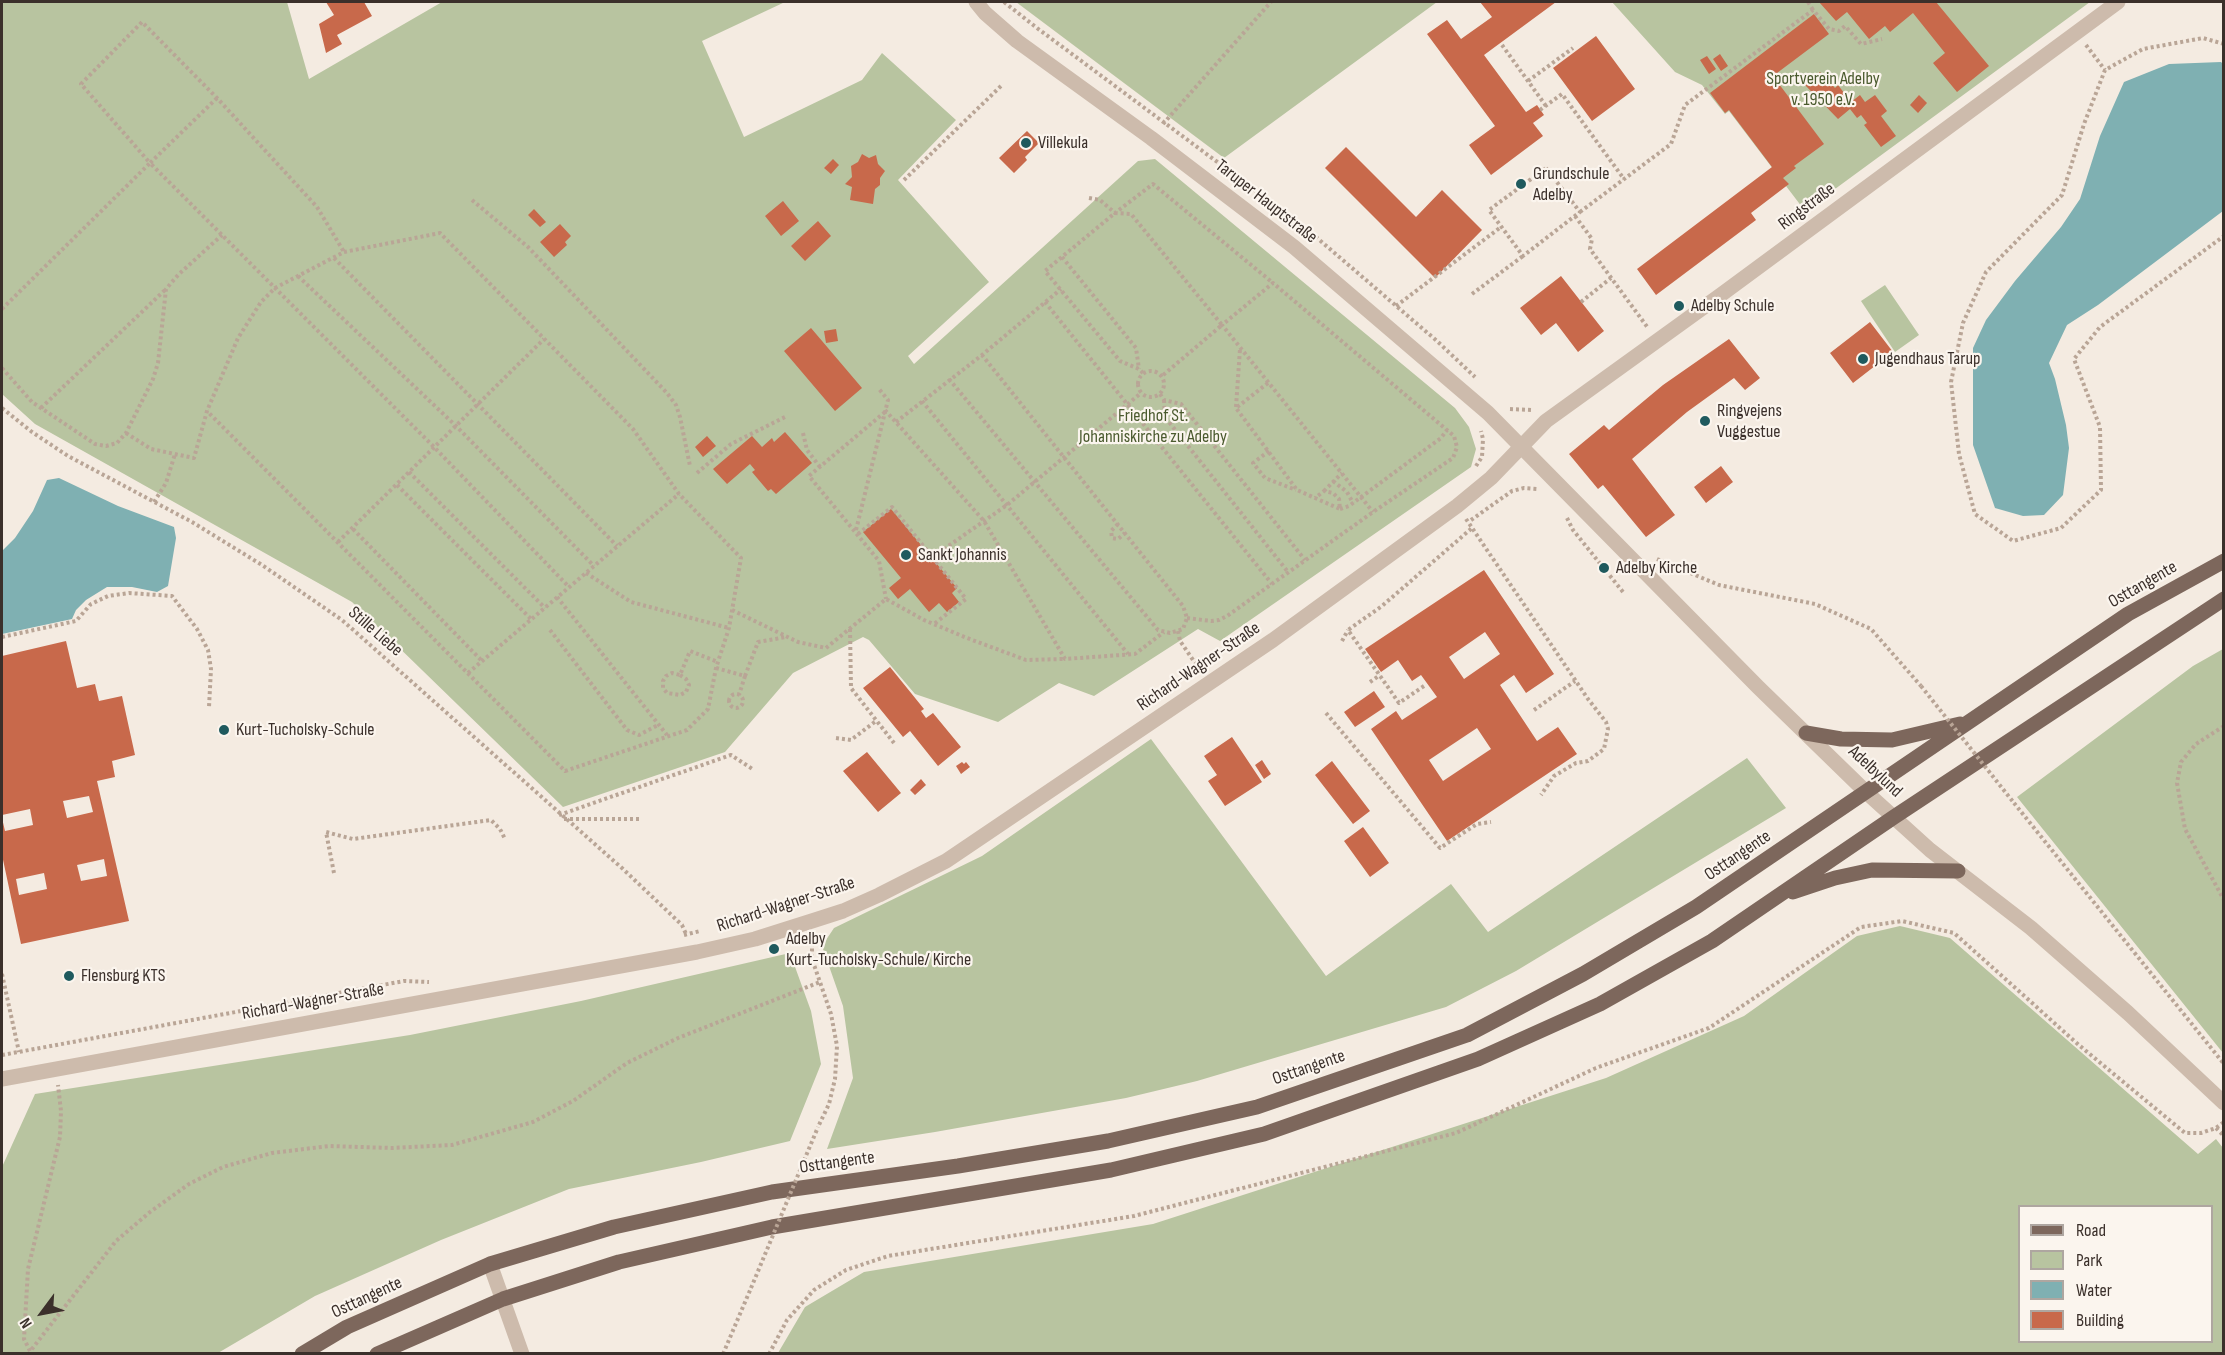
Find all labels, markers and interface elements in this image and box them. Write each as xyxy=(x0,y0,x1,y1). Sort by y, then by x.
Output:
park label: Sportverein Adelby v. 1950 e.V. xyxy=(1766,68,1880,110)
place label: Villekula xyxy=(1038,132,1088,154)
marker: Villekula xyxy=(1019,136,1033,150)
street label: Taruper Hauptstraße xyxy=(1211,155,1321,249)
place label: Grundschule Adelby xyxy=(1533,163,1609,206)
marker: Grundschule Adelby xyxy=(1514,177,1528,191)
street label: Ringstraße xyxy=(1775,179,1839,235)
place label: Adelby Schule xyxy=(1691,295,1774,317)
marker: Adelby Schule xyxy=(1672,299,1686,313)
place label: Jugendhaus Tarup xyxy=(1875,348,1980,370)
marker: Jugendhaus Tarup xyxy=(1856,352,1870,366)
place label: Ringvejens Vuggestue xyxy=(1717,400,1782,442)
park label: Friedhof St. Johanniskirche zu Adelby xyxy=(1079,405,1227,448)
marker: Ringvejens Vuggestue xyxy=(1698,414,1712,428)
place label: Sankt Johannis xyxy=(918,544,1007,566)
marker: Sankt Johannis xyxy=(899,548,913,562)
place label: Adelby Kirche xyxy=(1616,557,1697,579)
street label: Osttangente xyxy=(2105,557,2181,613)
marker: Adelby Kirche xyxy=(1597,561,1611,575)
street label: Stille Liebe xyxy=(343,602,407,662)
street label: Richard-Wagner-Straße xyxy=(1133,618,1265,716)
place label: Kurt-Tucholsky-Schule xyxy=(236,719,375,741)
marker: Kurt-Tucholsky-Schule xyxy=(217,723,231,737)
street label: Adelbylund xyxy=(1844,742,1906,802)
street label: Osttangente xyxy=(1701,826,1775,886)
street label: Richard-Wagner-Straße xyxy=(714,873,858,937)
place label: Adelby Kurt-Tucholsky-Schule/ Kirche xyxy=(786,928,971,970)
marker: Adelby Kurt-Tucholsky-Schule/ Kirche xyxy=(767,942,781,956)
place label: Flensburg KTS xyxy=(81,965,165,987)
marker: Flensburg KTS xyxy=(62,969,76,983)
street label: Richard-Wagner-Straße xyxy=(240,979,386,1025)
street label: Osttangente xyxy=(1270,1045,1348,1091)
street label: Osttangente xyxy=(798,1147,876,1179)
legend xyxy=(2018,1205,2213,1343)
text: Road xyxy=(2076,1220,2106,1241)
text: Park xyxy=(2076,1250,2102,1271)
street label: Osttangente xyxy=(328,1272,406,1324)
text: Water xyxy=(2076,1280,2112,1301)
north arrow xyxy=(12,1283,72,1343)
text: Building xyxy=(2076,1310,2124,1331)
text: N xyxy=(16,1314,37,1331)

